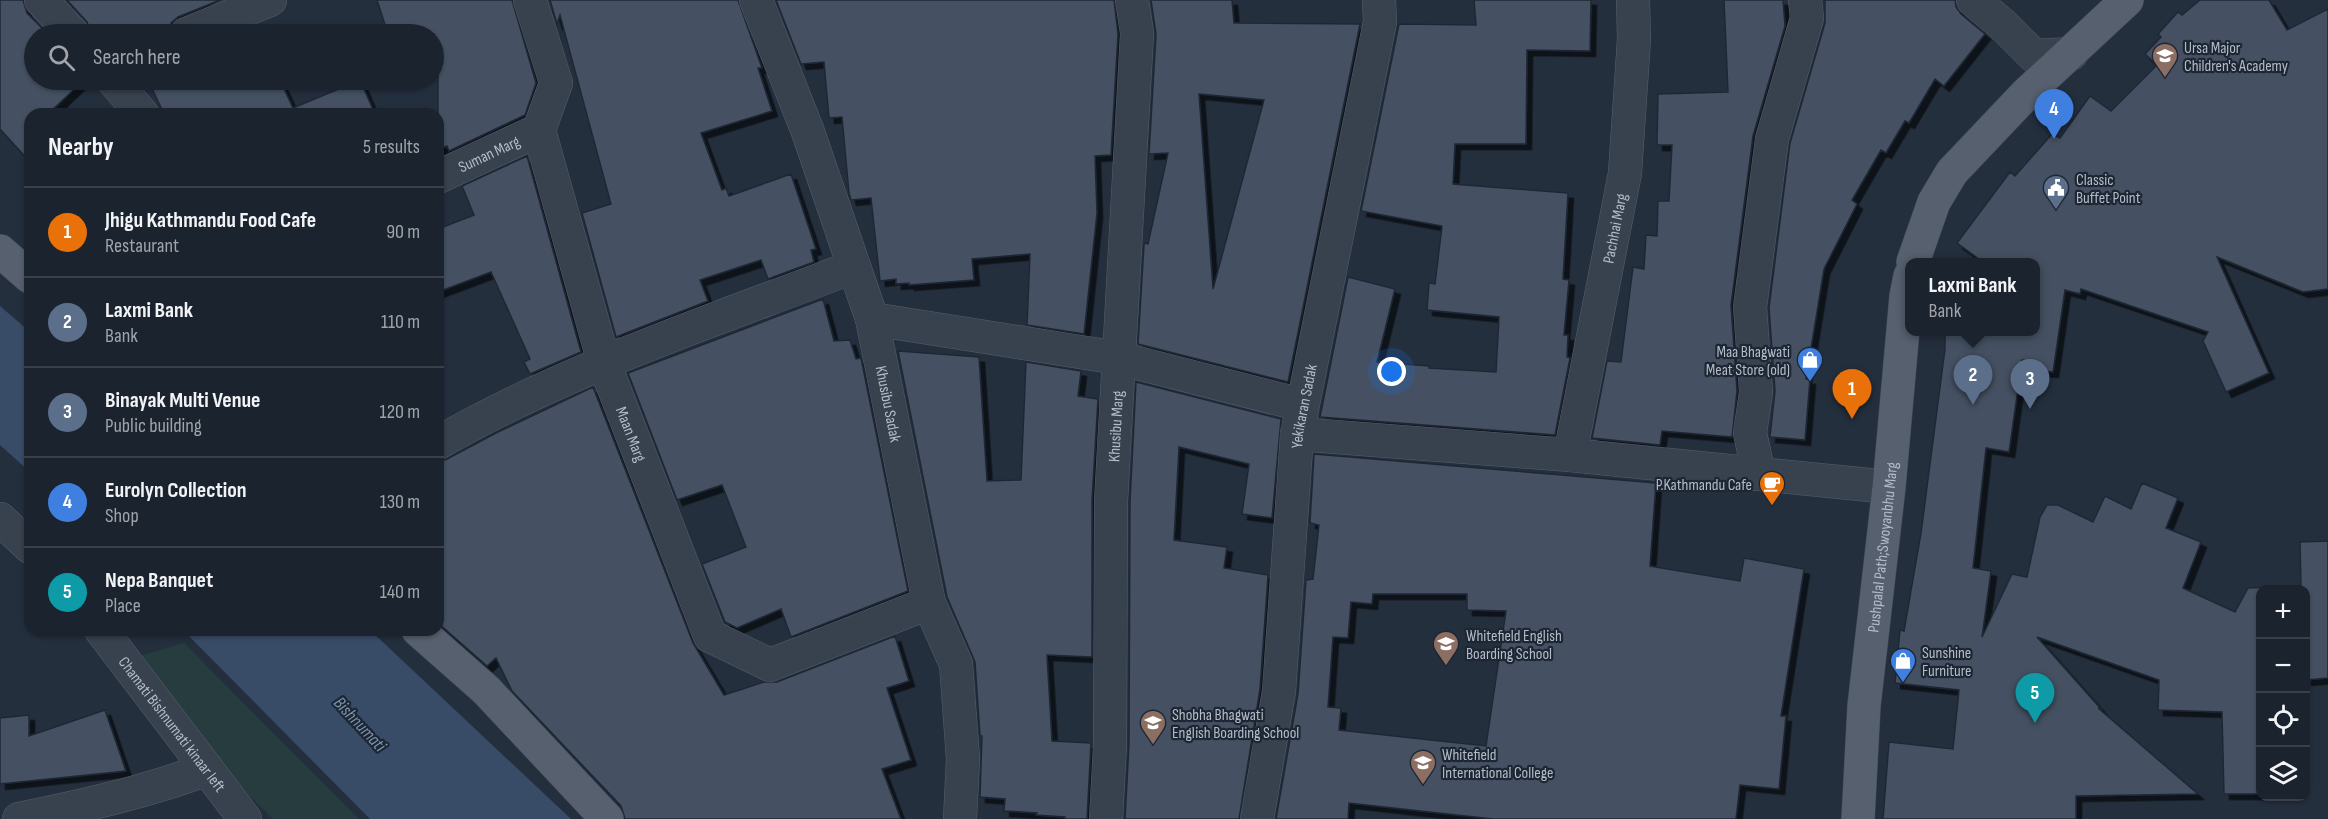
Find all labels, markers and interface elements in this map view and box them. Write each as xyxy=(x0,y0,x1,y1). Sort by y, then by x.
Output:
search box xyxy=(24,24,444,90)
place label: Ursa Major Children's Academy xyxy=(2184,39,2288,76)
icon: search xyxy=(45,41,78,74)
school or university icon: Ursa Major Children's Academy xyxy=(2150,41,2180,79)
text: Search here xyxy=(93,44,180,71)
pin: 4 xyxy=(2034,90,2074,139)
text: Nearby xyxy=(48,132,114,163)
street label: Suman Marg xyxy=(456,132,523,177)
text: 5 results xyxy=(363,135,420,159)
place label: Classic Buffet Point xyxy=(2076,171,2141,208)
public building icon: Classic Buffet Point xyxy=(2041,173,2071,211)
street label: Pachhai Marg xyxy=(1600,192,1632,265)
text: Jhigu Kathmandu Food Cafe xyxy=(105,207,316,234)
text: 1 xyxy=(64,220,71,244)
text: 90 m xyxy=(386,220,420,244)
text: Restaurant xyxy=(105,234,179,258)
popup xyxy=(1905,258,2040,336)
text: Laxmi Bank xyxy=(1928,272,2017,299)
text: Laxmi Bank xyxy=(105,297,193,324)
text: Bank xyxy=(1928,299,1961,323)
text: 2 xyxy=(63,310,72,334)
text: 110 m xyxy=(381,310,420,334)
text: Bank xyxy=(105,324,138,348)
place label: Maa Bhagwati Meat Store (old) xyxy=(1706,343,1790,380)
shop icon: Maa Bhagwati Meat Store (old) xyxy=(1795,345,1825,383)
pin: 2 xyxy=(1954,356,1992,405)
your location xyxy=(1377,357,1406,386)
pin: 3 xyxy=(2010,360,2050,409)
street label: Yekikaran Sadak xyxy=(1288,363,1322,449)
street label: Khusibu Sadak xyxy=(871,364,904,444)
pin: 1 xyxy=(1832,370,1872,419)
text: Binayak Multi Venue xyxy=(105,387,260,414)
street label: Khusibu Marg xyxy=(1105,390,1128,463)
text: 3 xyxy=(63,400,72,424)
text: 120 m xyxy=(380,400,420,424)
street label: Maan Marg xyxy=(611,404,649,465)
text: Public building xyxy=(105,414,202,438)
street label: Pushpalal Path;Swoyanbhu Marg xyxy=(1864,461,1902,634)
cafe icon: P.Kathmandu Cafe xyxy=(1757,469,1787,507)
place label: P.Kathmandu Cafe xyxy=(1656,476,1752,495)
text: Eurolyn Collection xyxy=(105,477,247,504)
text: 4 xyxy=(63,490,72,514)
text: 130 m xyxy=(380,490,420,514)
text: Shop xyxy=(105,504,139,528)
text: Nepa Banquet xyxy=(105,567,213,594)
text: 5 xyxy=(63,580,72,604)
text: 140 m xyxy=(380,580,420,604)
map controls xyxy=(2256,585,2310,801)
button: + xyxy=(2256,585,2310,639)
text: Place xyxy=(105,594,141,618)
place label: Whitefield English Boarding School xyxy=(1466,627,1562,664)
school or university icon: Whitefield English Boarding School xyxy=(1431,629,1461,667)
button: − xyxy=(2256,639,2310,693)
place label: Sunshine Furniture xyxy=(1922,644,1972,681)
shop icon: Sunshine Furniture xyxy=(1888,646,1918,684)
street label: Chamati Bishnumati kinaar left xyxy=(114,653,229,796)
pin: 5 xyxy=(2016,674,2054,723)
water label: Bishnumati xyxy=(329,693,391,757)
button: locate xyxy=(2256,693,2310,747)
place label: Shobha Bhagwati English Boarding School xyxy=(1172,706,1299,743)
school or university icon: Shobha Bhagwati English Boarding School xyxy=(1138,708,1168,746)
place label: Whitefield International College xyxy=(1442,746,1553,783)
button: layers xyxy=(2256,747,2310,801)
school or university icon: Whitefield International College xyxy=(1408,748,1438,786)

